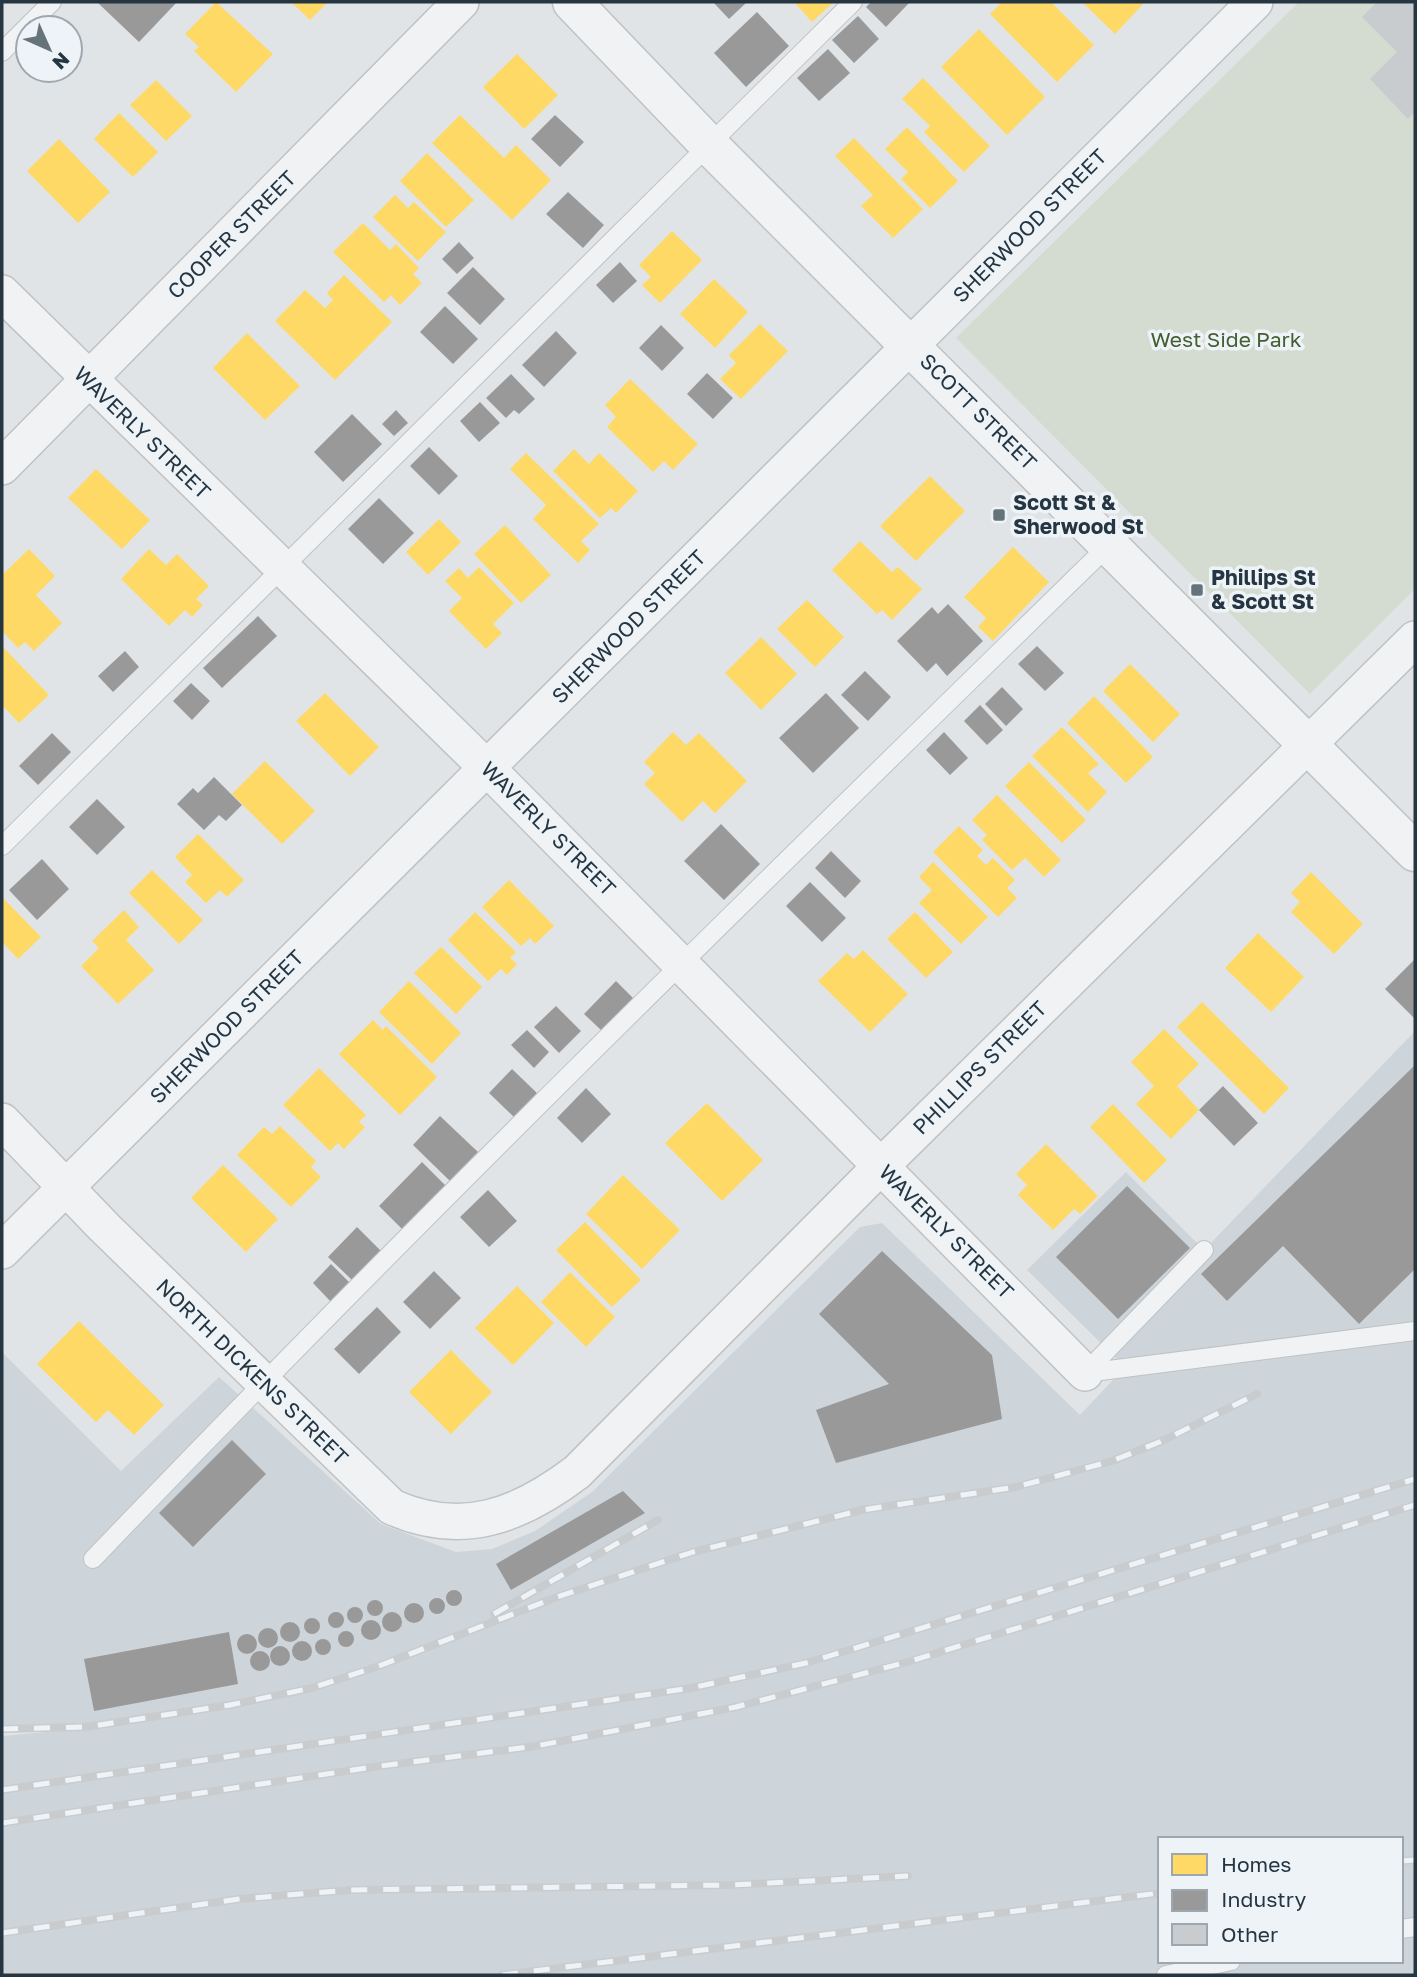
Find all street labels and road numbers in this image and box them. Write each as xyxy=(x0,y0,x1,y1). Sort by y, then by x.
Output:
street label: SHERWOOD STREET xyxy=(947,143,1112,308)
street label: COOPER STREET xyxy=(162,165,301,304)
street label: SCOTT STREET xyxy=(915,348,1042,475)
street label: WAVERLY STREET xyxy=(69,360,216,504)
street label: SHERWOOD STREET xyxy=(546,544,711,709)
street label: WAVERLY STREET xyxy=(476,756,621,901)
street label: SHERWOOD STREET xyxy=(144,944,309,1109)
street label: PHILLIPS STREET xyxy=(907,995,1052,1140)
street label: WAVERLY STREET xyxy=(874,1159,1019,1304)
street label: NORTH DICKENS STREET xyxy=(151,1273,354,1470)

